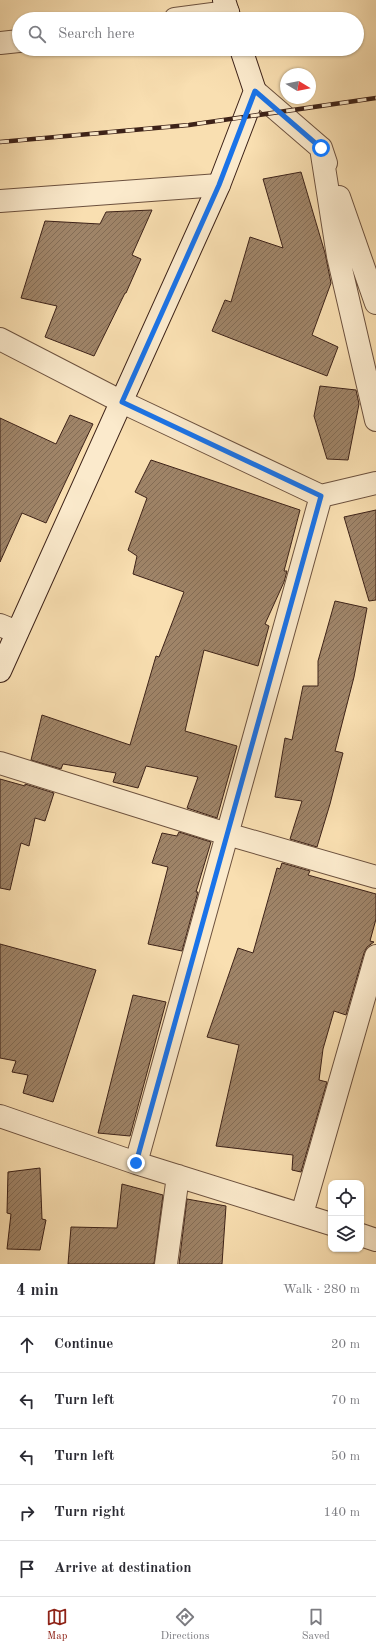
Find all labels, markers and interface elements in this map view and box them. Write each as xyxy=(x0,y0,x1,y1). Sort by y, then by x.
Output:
search box xyxy=(12,12,364,56)
icon: search xyxy=(26,23,48,45)
text: Search here xyxy=(58,27,135,42)
north arrow xyxy=(280,68,316,104)
route start xyxy=(312,139,330,157)
route end xyxy=(127,1154,145,1172)
map controls xyxy=(328,1180,364,1252)
button: locate xyxy=(328,1180,364,1216)
button: layers xyxy=(328,1216,364,1252)
text: 4 min xyxy=(16,1282,59,1299)
text: Walk · 280 m xyxy=(283,1283,360,1296)
icon: ahead xyxy=(16,1334,38,1356)
text: Continue xyxy=(54,1337,113,1352)
text: 20 m xyxy=(331,1338,360,1351)
icon: left xyxy=(16,1390,38,1412)
text: Turn left xyxy=(54,1393,114,1408)
text: 70 m xyxy=(331,1394,360,1407)
icon: left xyxy=(16,1446,38,1468)
text: Turn left xyxy=(54,1449,114,1464)
text: 50 m xyxy=(331,1450,360,1463)
icon: right xyxy=(16,1502,38,1524)
text: Turn right xyxy=(54,1505,125,1520)
text: 140 m xyxy=(323,1506,360,1519)
icon: arrive xyxy=(16,1558,38,1580)
text: Arrive at destination xyxy=(54,1561,192,1576)
tab: Map xyxy=(46,1606,68,1644)
tab: Directions xyxy=(161,1606,209,1644)
tab: Saved xyxy=(302,1606,330,1644)

